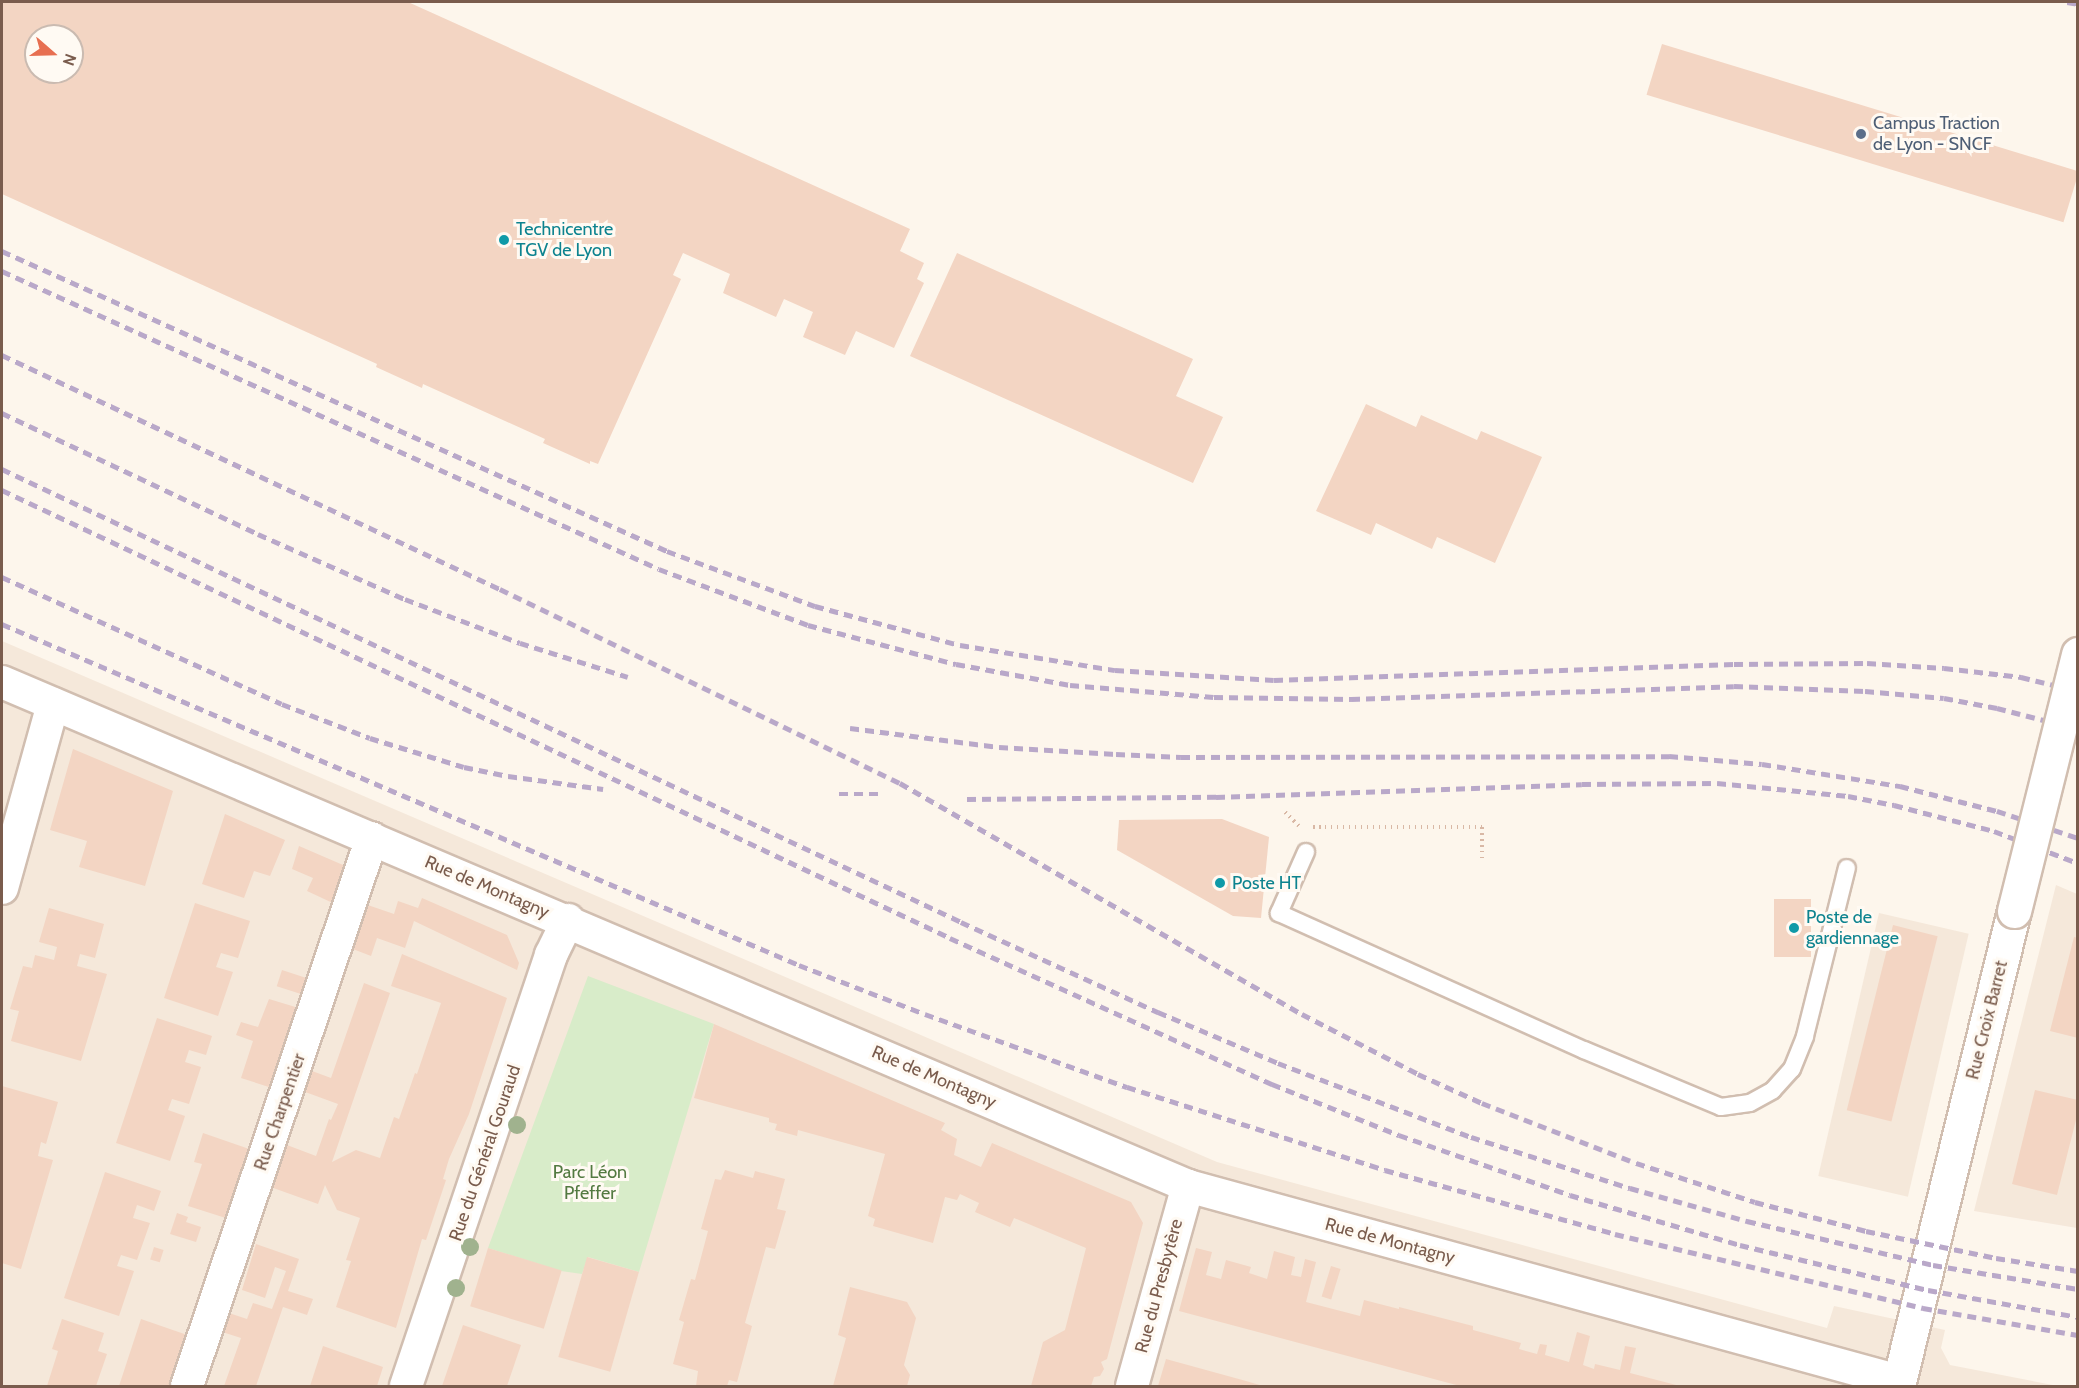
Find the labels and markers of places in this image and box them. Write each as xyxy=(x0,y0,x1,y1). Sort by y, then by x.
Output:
place label: Campus Traction de Lyon - SNCF xyxy=(1873,113,2000,156)
marker: Campus Traction de Lyon - SNCF xyxy=(1854,127,1868,141)
place label: Technicentre TGV de Lyon xyxy=(516,219,613,262)
marker: Technicentre TGV de Lyon xyxy=(497,233,511,247)
place label: Poste HT xyxy=(1232,872,1301,894)
marker: Poste HT xyxy=(1213,876,1227,890)
place label: Poste de gardiennage xyxy=(1806,907,1899,950)
marker: Poste de gardiennage xyxy=(1787,921,1801,935)

